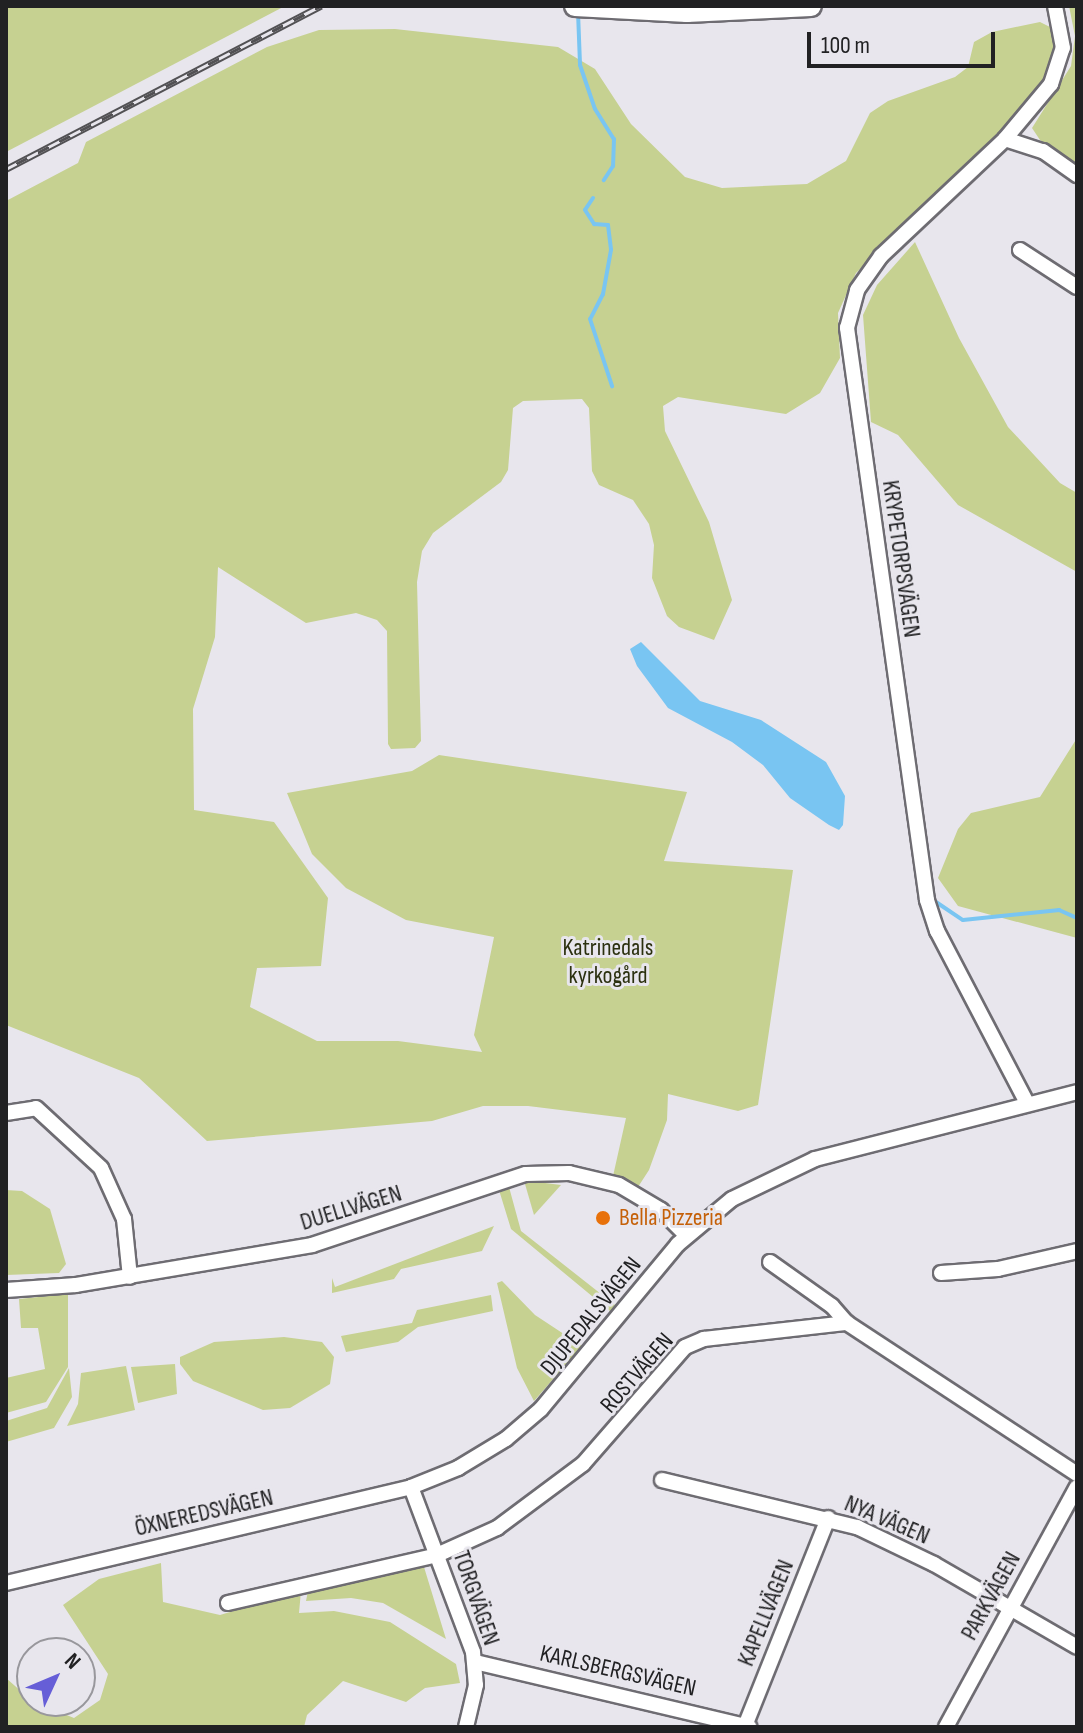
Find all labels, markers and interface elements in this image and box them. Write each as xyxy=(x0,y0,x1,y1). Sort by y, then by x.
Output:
scale bar xyxy=(811,16,999,66)
text: 100 m xyxy=(821,31,870,60)
street label: KRYPETORPSVÄGEN xyxy=(876,478,926,640)
park label: Katrinedals kyrkogård xyxy=(563,934,653,990)
street label: DUELLVÄGEN xyxy=(297,1179,405,1237)
place label: Bella Pizzeria xyxy=(619,1204,723,1232)
marker: Bella Pizzeria xyxy=(594,1209,612,1227)
street label: DJUPEDALSVÄGEN xyxy=(535,1251,647,1381)
street label: ROSTVÄGEN xyxy=(594,1327,680,1419)
street label: ÖXNEREDSVÄGEN xyxy=(132,1483,276,1543)
street label: NYA VÄGEN xyxy=(840,1489,934,1551)
street label: TORGVÄGEN xyxy=(446,1547,506,1649)
street label: PARKVÄGEN xyxy=(955,1547,1027,1645)
street label: KAPELLVÄGEN xyxy=(732,1556,800,1670)
north arrow xyxy=(16,1637,96,1717)
street label: KARLSBERGSVÄGEN xyxy=(537,1639,699,1703)
text: N xyxy=(58,1648,86,1675)

